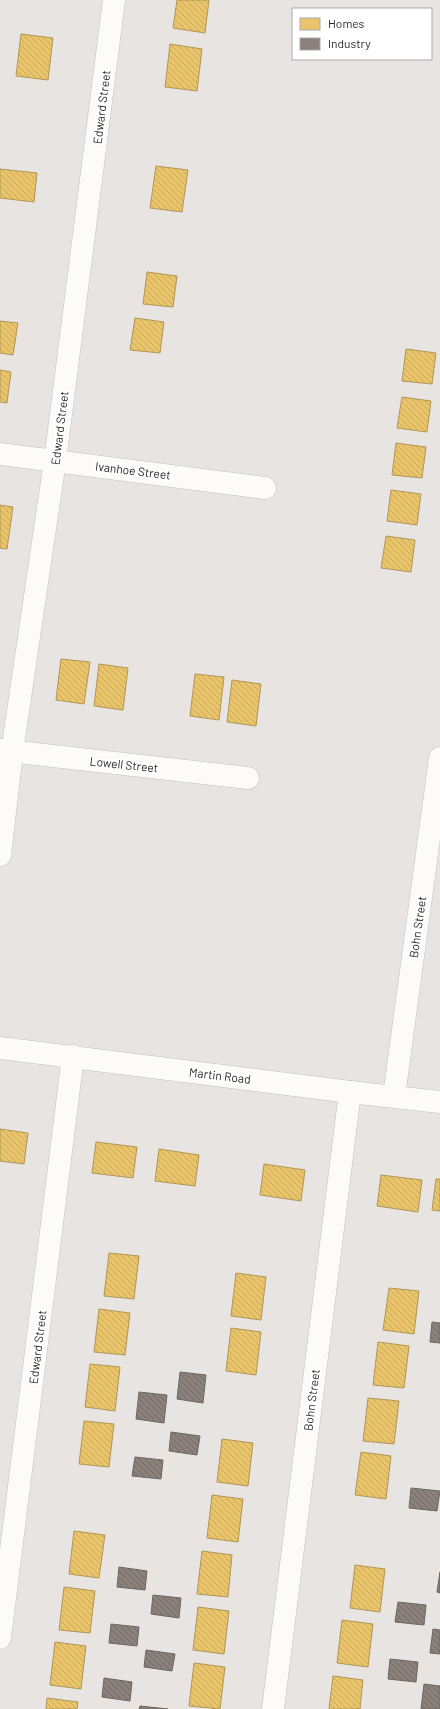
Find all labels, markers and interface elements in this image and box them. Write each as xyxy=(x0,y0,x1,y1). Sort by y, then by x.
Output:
legend xyxy=(292,8,432,60)
text: Homes xyxy=(328,16,365,30)
text: Industry xyxy=(328,36,371,50)
street label: Edward Street xyxy=(90,69,112,145)
street label: Edward Street xyxy=(48,390,70,466)
street label: Ivanhoe Street xyxy=(95,458,171,482)
street label: Lowell Street xyxy=(89,753,159,775)
street label: Bohn Street xyxy=(406,895,428,959)
street label: Martin Road xyxy=(188,1064,252,1086)
street label: Edward Street xyxy=(26,1309,48,1385)
street label: Bohn Street xyxy=(300,1368,322,1432)

